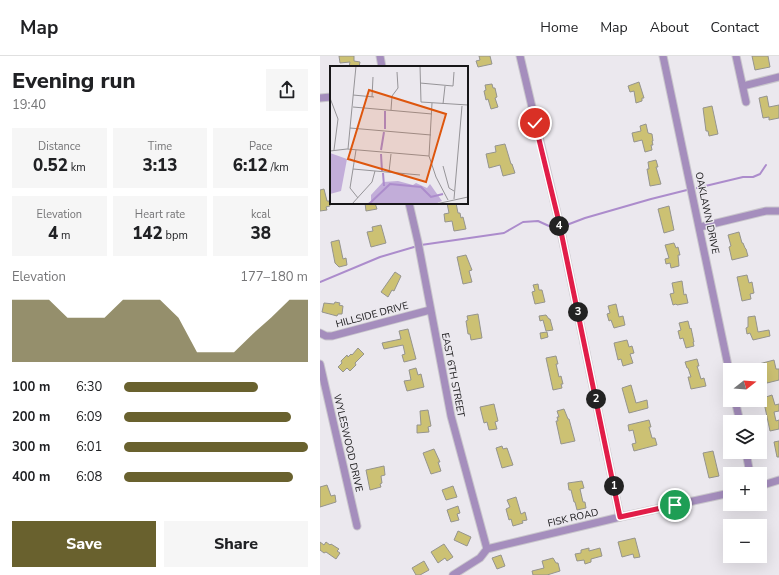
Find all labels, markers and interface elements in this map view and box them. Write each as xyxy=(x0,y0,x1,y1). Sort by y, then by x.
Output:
text: Map xyxy=(20,15,58,41)
text: Home xyxy=(540,18,578,37)
text: Map xyxy=(600,18,628,37)
text: About xyxy=(650,18,689,37)
text: Contact xyxy=(711,18,759,37)
text: Evening run xyxy=(12,66,136,96)
inset map xyxy=(330,66,468,204)
button: share xyxy=(266,69,308,111)
text: 19:40 xyxy=(12,96,46,114)
pin xyxy=(518,106,552,140)
icon: check xyxy=(524,112,546,134)
text: Distance xyxy=(38,139,81,154)
text: Time xyxy=(148,139,172,154)
text: Pace xyxy=(249,139,272,154)
text: 0.52 xyxy=(33,154,68,177)
text: 3:13 xyxy=(142,154,178,177)
text: 6:12 xyxy=(233,154,268,177)
text: km xyxy=(68,160,86,175)
text: /km xyxy=(268,160,289,175)
street label: OAKLAWN DRIVE xyxy=(691,171,723,255)
text: Elevation xyxy=(37,207,82,222)
text: Heart rate xyxy=(135,207,185,222)
text: kcal xyxy=(251,207,270,222)
pin: 4 xyxy=(549,216,569,236)
text: 4 xyxy=(556,218,562,233)
text: 4 xyxy=(48,222,58,245)
text: 142 xyxy=(132,222,163,245)
text: 38 xyxy=(250,222,271,245)
text: m xyxy=(58,228,71,243)
text: bpm xyxy=(163,228,188,243)
text: Elevation xyxy=(12,268,66,286)
text: 177–180 m xyxy=(240,268,308,286)
street label: HILLSIDE DRIVE xyxy=(334,299,410,331)
pin: 3 xyxy=(568,302,588,322)
text: 3 xyxy=(575,304,581,319)
street label: EAST 6TH STREET xyxy=(438,331,468,419)
north arrow xyxy=(723,363,767,407)
map controls xyxy=(723,363,767,563)
text: 100 m xyxy=(12,378,50,396)
text: 6:30 xyxy=(76,378,102,396)
pin: 2 xyxy=(586,389,606,409)
text: 2 xyxy=(593,391,599,406)
street label: WYLESWOOD DRIVE xyxy=(330,393,366,493)
text: 200 m xyxy=(12,408,50,426)
text: 6:09 xyxy=(76,408,102,426)
button: layers xyxy=(723,415,767,459)
text: 300 m xyxy=(12,438,50,456)
text: 6:01 xyxy=(76,438,102,456)
button: + xyxy=(723,467,767,511)
text: 400 m xyxy=(12,468,50,486)
text: 6:08 xyxy=(76,468,102,486)
pin: 1 xyxy=(604,476,624,496)
text: 1 xyxy=(611,478,617,493)
pin xyxy=(658,488,692,522)
icon: arrive xyxy=(664,494,686,516)
street label: FISK ROAD xyxy=(546,505,600,531)
button: − xyxy=(723,519,767,563)
button: Save xyxy=(12,521,156,567)
button: Share xyxy=(164,521,308,567)

